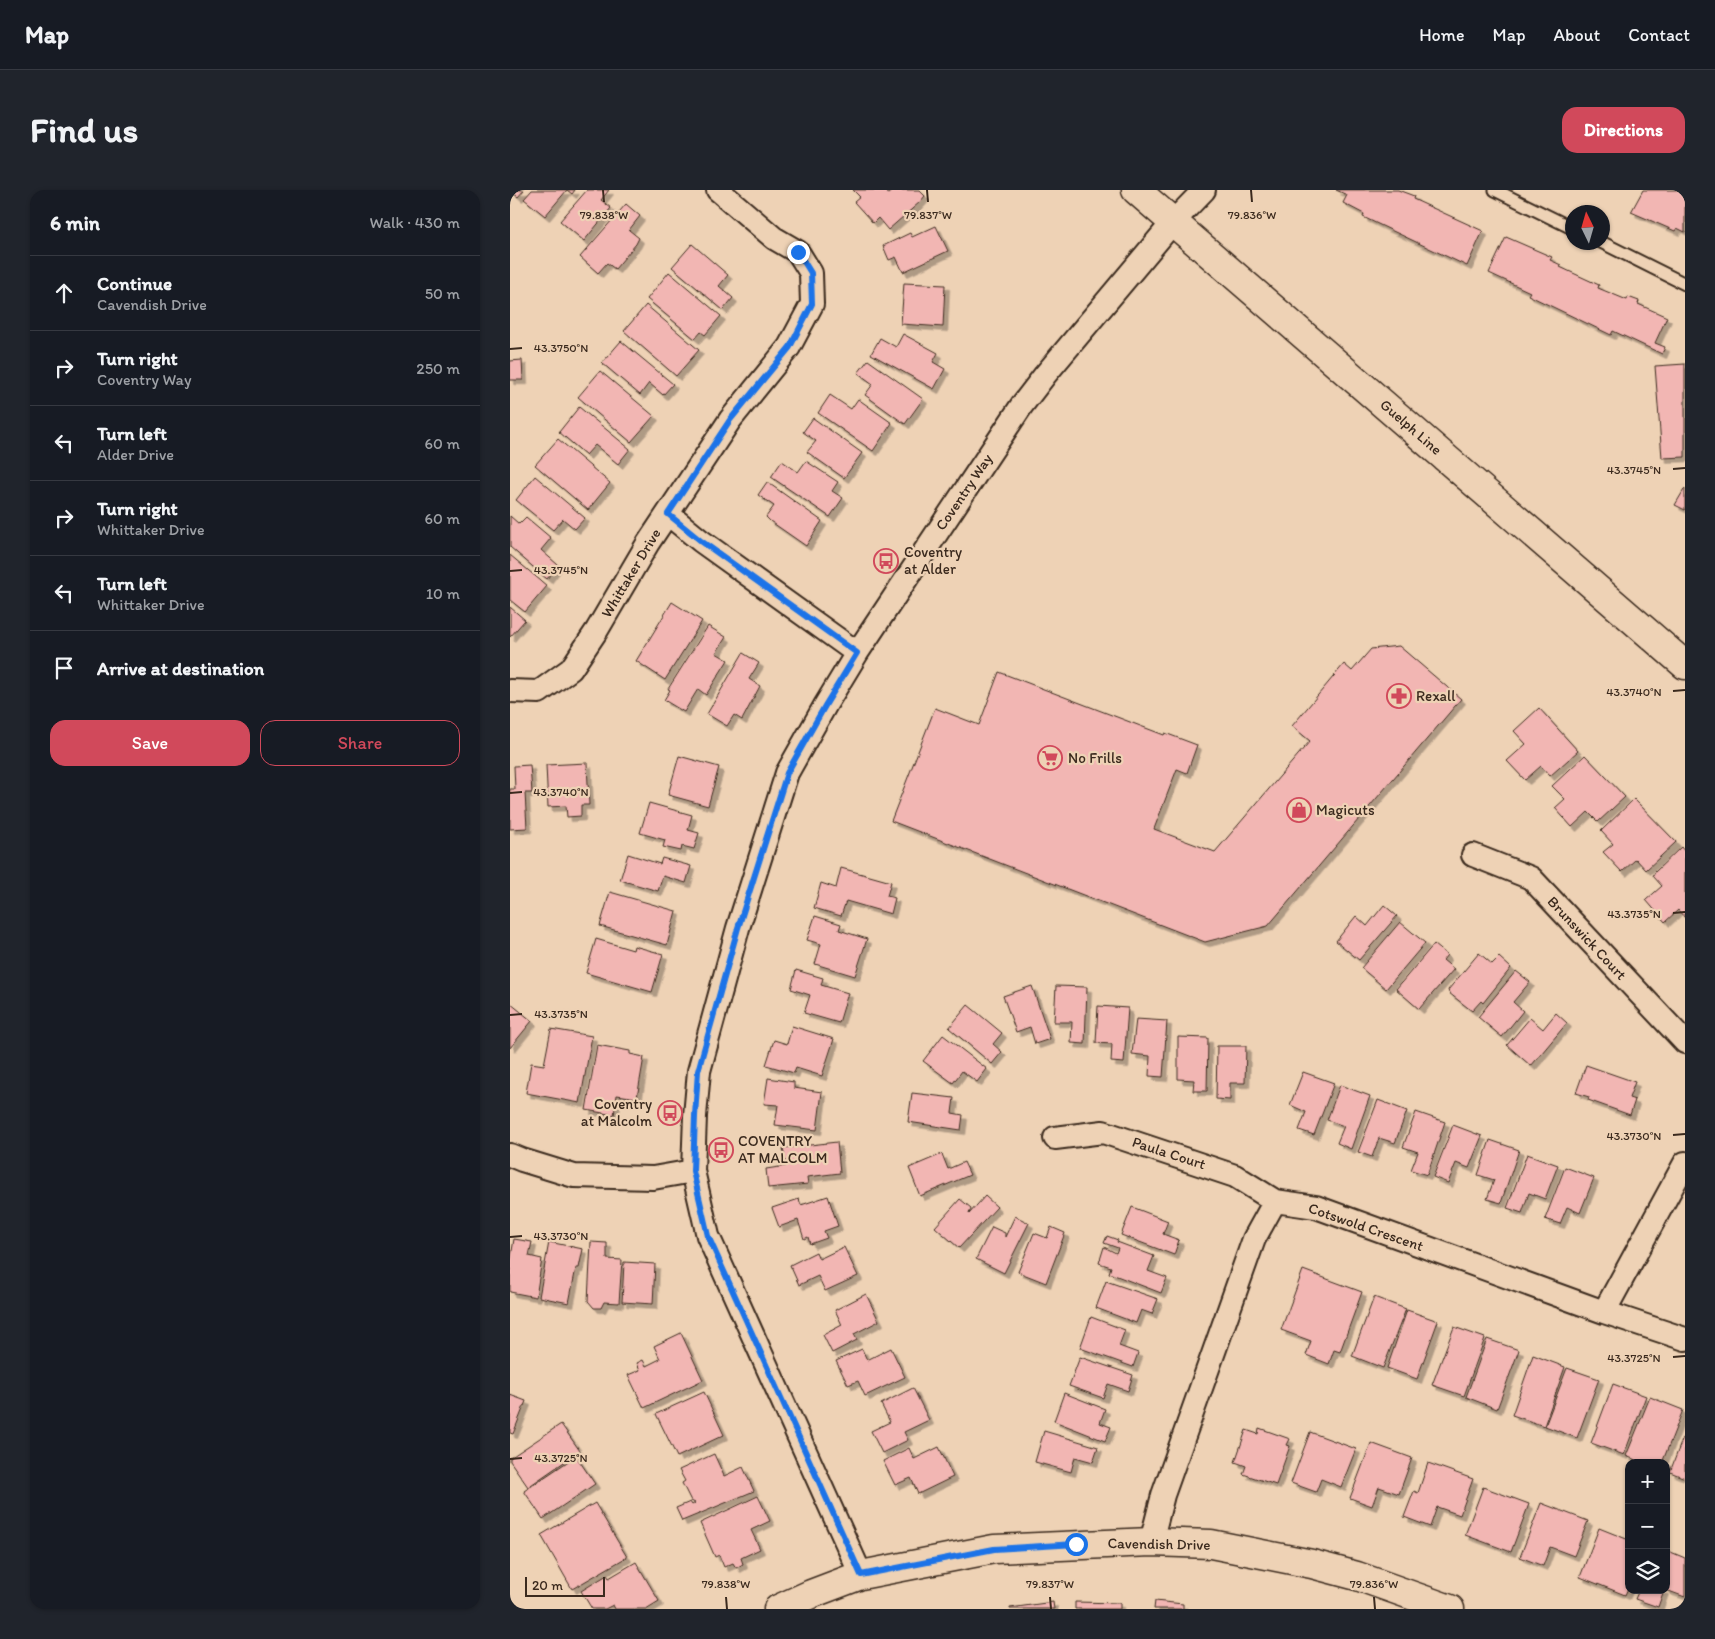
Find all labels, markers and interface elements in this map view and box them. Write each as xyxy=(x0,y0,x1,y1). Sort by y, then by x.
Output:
text: Map xyxy=(25,20,69,49)
text: Home xyxy=(1419,24,1465,46)
text: Map xyxy=(1493,24,1526,46)
text: About xyxy=(1554,24,1600,46)
text: Contact xyxy=(1628,24,1690,46)
button: Directions xyxy=(1562,107,1685,153)
text: Find us xyxy=(30,109,138,151)
north arrow xyxy=(1565,205,1610,250)
text: 79.838°W xyxy=(580,208,628,222)
text: 79.837°W xyxy=(904,208,952,222)
text: 79.836°W xyxy=(1228,208,1276,222)
text: 6 min xyxy=(50,210,100,235)
text: Walk · 430 m xyxy=(370,213,460,232)
route end xyxy=(787,241,810,264)
text: Continue xyxy=(97,272,172,295)
icon: ahead xyxy=(50,279,78,307)
text: 50 m xyxy=(425,284,460,303)
text: Cavendish Drive xyxy=(97,295,207,314)
text: 43.3750°N xyxy=(534,341,588,355)
text: Turn right xyxy=(97,347,178,370)
icon: right xyxy=(50,354,78,382)
text: 250 m xyxy=(416,359,460,378)
text: Coventry Way xyxy=(97,370,192,389)
street label: Guelph Line xyxy=(1376,395,1446,459)
text: Turn left xyxy=(97,422,167,445)
icon: left xyxy=(50,429,78,457)
text: 60 m xyxy=(425,434,460,453)
text: Alder Drive xyxy=(97,445,174,464)
street label: Coventry Way xyxy=(932,450,996,534)
text: 43.3745°N xyxy=(1607,463,1661,477)
text: Turn right xyxy=(97,497,178,520)
icon: right xyxy=(50,504,78,532)
text: 60 m xyxy=(425,509,460,528)
text: Whittaker Drive xyxy=(97,520,205,539)
street label: Whittaker Drive xyxy=(597,525,665,621)
place label: Coventry at Alder xyxy=(904,543,962,578)
bus stop icon: Coventry at Alder xyxy=(873,548,899,574)
text: 43.3745°N xyxy=(534,563,588,577)
text: Turn left xyxy=(97,572,167,595)
icon: left xyxy=(50,579,78,607)
text: 10 m xyxy=(426,584,460,603)
text: Whittaker Drive xyxy=(97,595,205,614)
icon: arrive xyxy=(50,654,78,682)
text: Arrive at destination xyxy=(97,657,264,680)
pharmacy icon: Rexall xyxy=(1386,683,1412,709)
text: 43.3740°N xyxy=(1606,685,1662,699)
place label: Rexall xyxy=(1416,687,1456,705)
button: Save xyxy=(50,720,250,766)
button: Share xyxy=(260,720,460,766)
supermarket icon: No Frills xyxy=(1037,745,1063,771)
place label: No Frills xyxy=(1068,749,1122,767)
text: 43.3740°N xyxy=(533,785,589,799)
shop icon: Magicuts xyxy=(1286,797,1312,823)
place label: Magicuts xyxy=(1316,801,1375,819)
street label: Brunswick Court xyxy=(1544,892,1631,984)
text: 43.3735°N xyxy=(1607,907,1661,921)
text: 43.3735°N xyxy=(534,1007,588,1021)
place label: Coventry at Malcolm xyxy=(581,1095,652,1130)
bus stop icon: Coventry at Malcolm xyxy=(657,1100,683,1126)
text: 43.3730°N xyxy=(1607,1129,1661,1143)
place label: COVENTRY AT MALCOLM xyxy=(738,1132,828,1167)
street label: Paula Court xyxy=(1130,1133,1208,1173)
bus stop icon: COVENTRY AT MALCOLM xyxy=(708,1137,734,1163)
street label: Cotswold Crescent xyxy=(1306,1199,1426,1255)
text: 43.3730°N xyxy=(534,1229,588,1243)
text: 43.3725°N xyxy=(1607,1351,1661,1365)
text: 43.3725°N xyxy=(534,1451,588,1465)
map controls xyxy=(1625,1459,1670,1594)
button: + xyxy=(1625,1459,1670,1504)
button: − xyxy=(1625,1504,1670,1549)
route start xyxy=(1065,1533,1088,1556)
street label: Cavendish Drive xyxy=(1107,1534,1211,1554)
button: layers xyxy=(1625,1549,1670,1594)
scale bar xyxy=(525,1574,605,1597)
text: 20 m xyxy=(532,1577,563,1594)
text: 79.838°W xyxy=(702,1577,750,1591)
text: 79.837°W xyxy=(1026,1577,1074,1591)
text: 79.836°W xyxy=(1350,1577,1398,1591)

